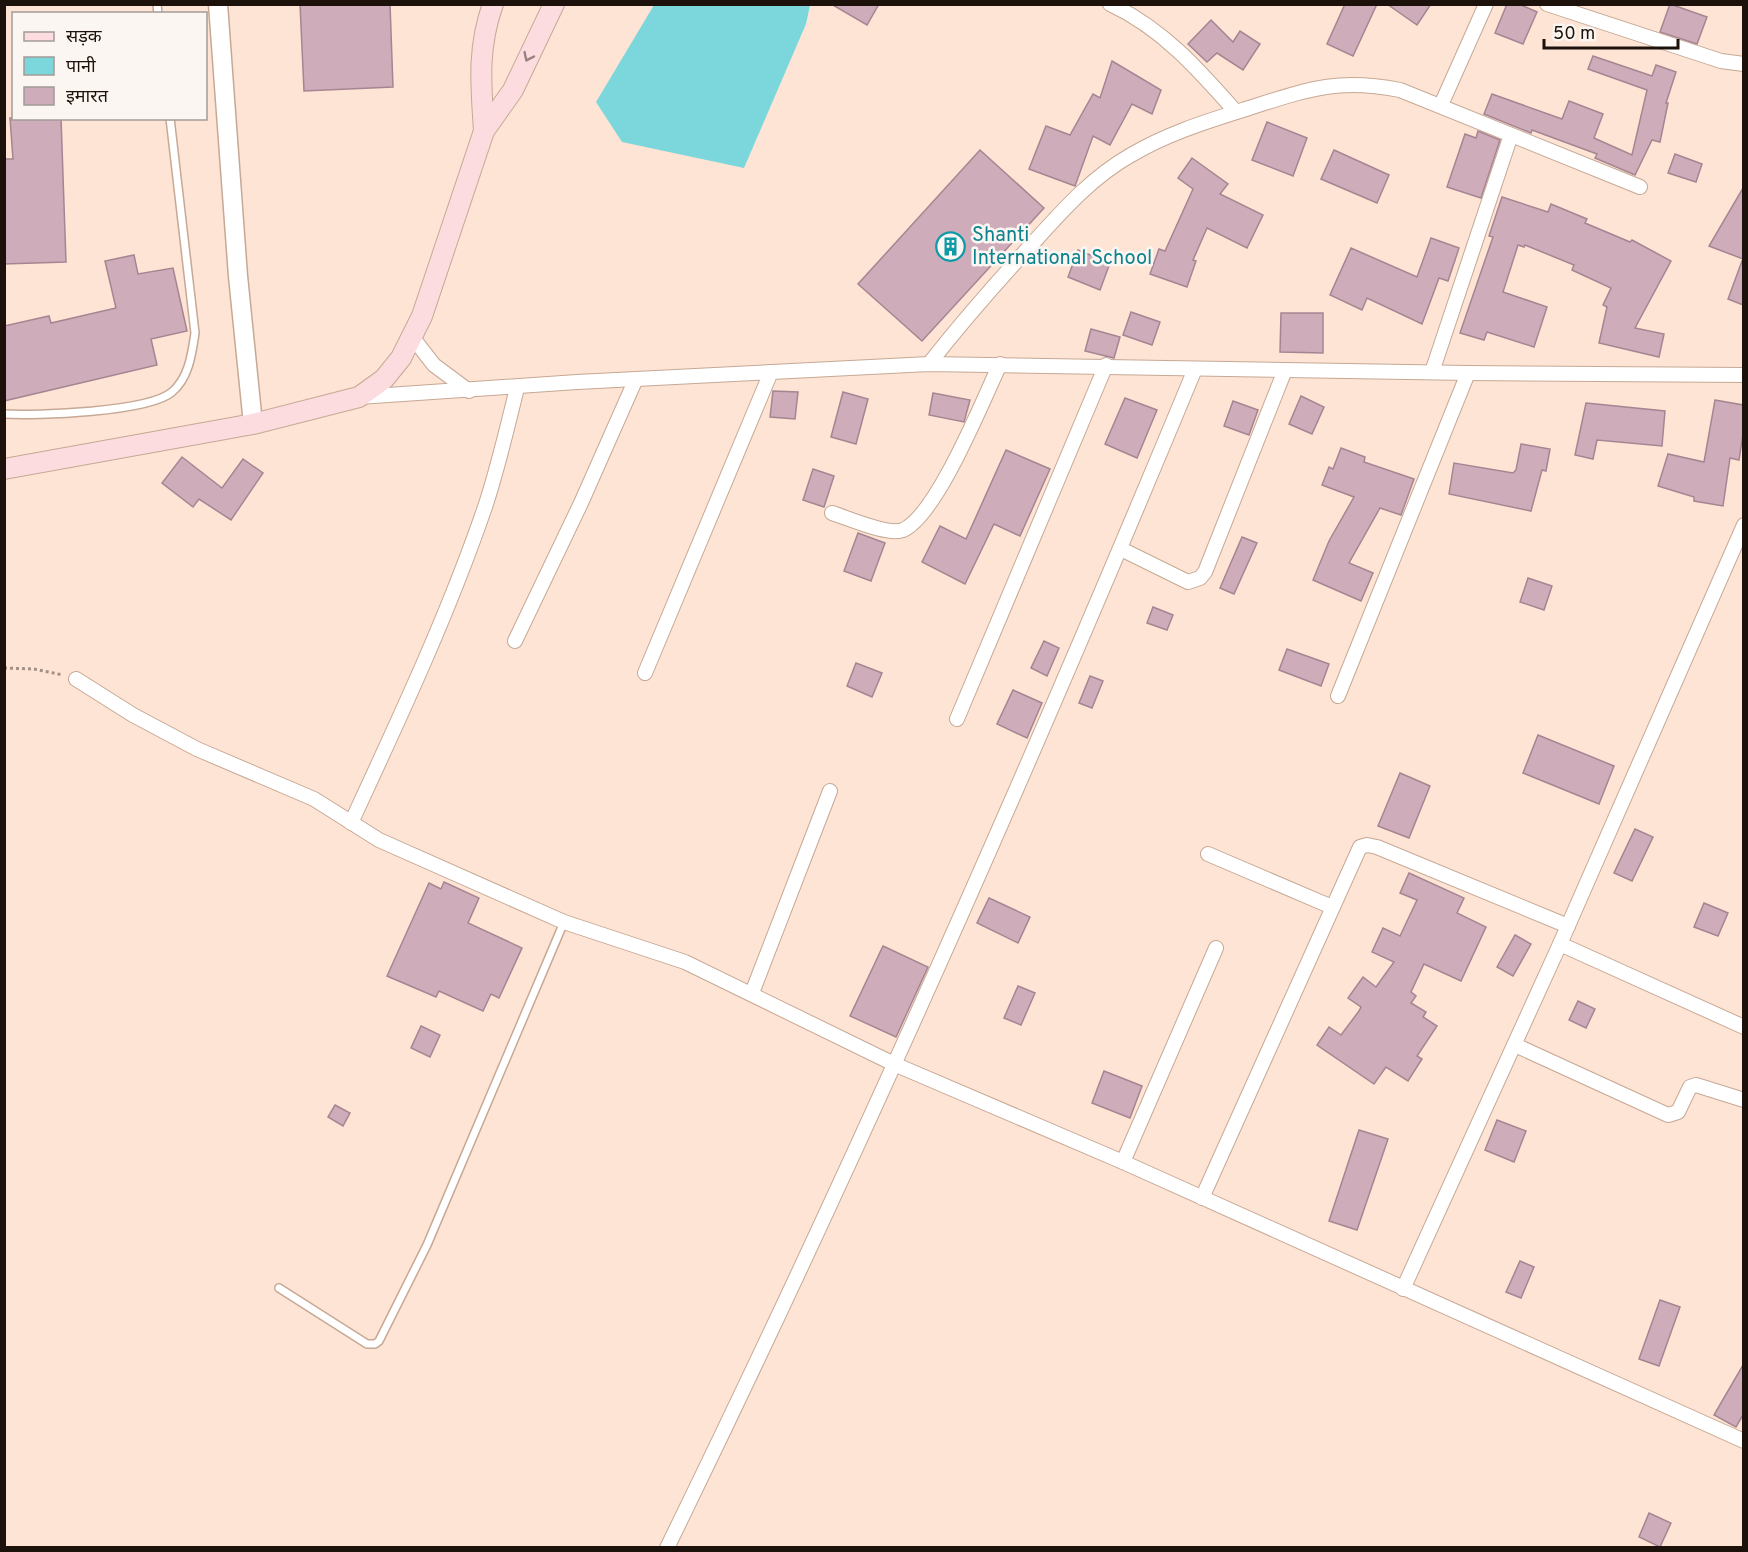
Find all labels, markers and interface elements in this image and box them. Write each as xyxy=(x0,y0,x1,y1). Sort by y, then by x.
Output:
legend xyxy=(12,12,207,120)
scale bar xyxy=(1544,12,1678,50)
text: 50 m xyxy=(1553,23,1595,46)
text: सड़क xyxy=(66,26,103,49)
one-way arrow xyxy=(524,51,536,62)
text: पानी xyxy=(66,56,96,79)
text: इमारत xyxy=(66,86,109,109)
place label: Shanti International School xyxy=(972,223,1152,272)
building icon: Shanti International School xyxy=(935,230,967,262)

